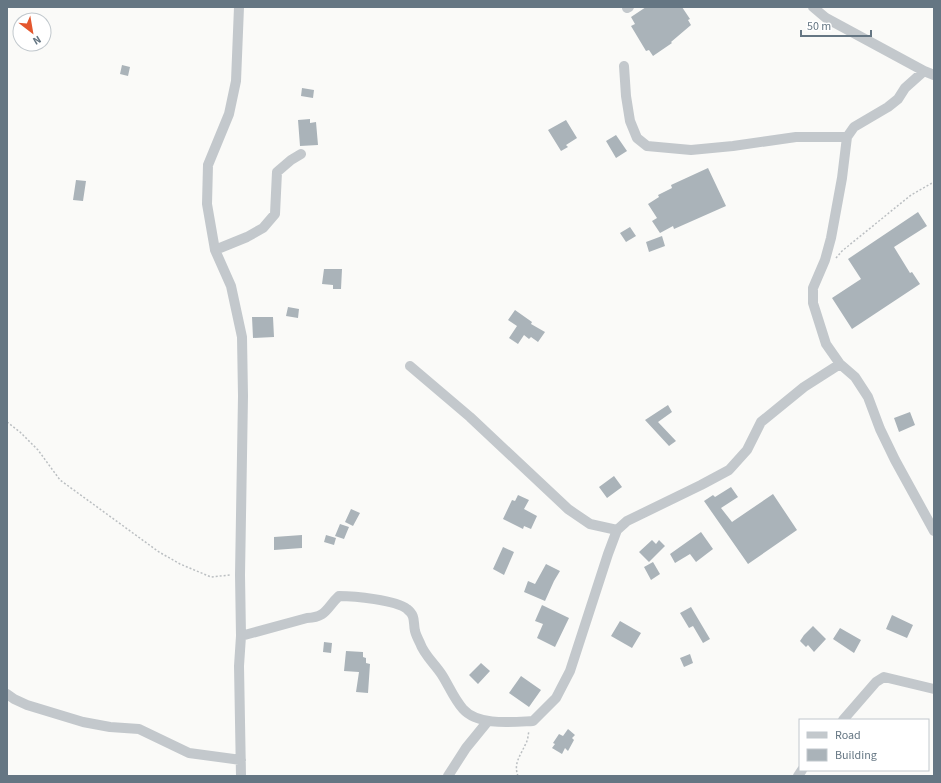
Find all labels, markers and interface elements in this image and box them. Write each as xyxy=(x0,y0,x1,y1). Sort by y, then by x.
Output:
north arrow xyxy=(12,12,52,52)
scale bar xyxy=(801,12,871,38)
text: 50 m xyxy=(807,18,831,35)
text: N xyxy=(30,32,44,48)
legend xyxy=(799,719,929,771)
text: Road xyxy=(835,727,861,744)
text: Building xyxy=(835,747,877,764)

